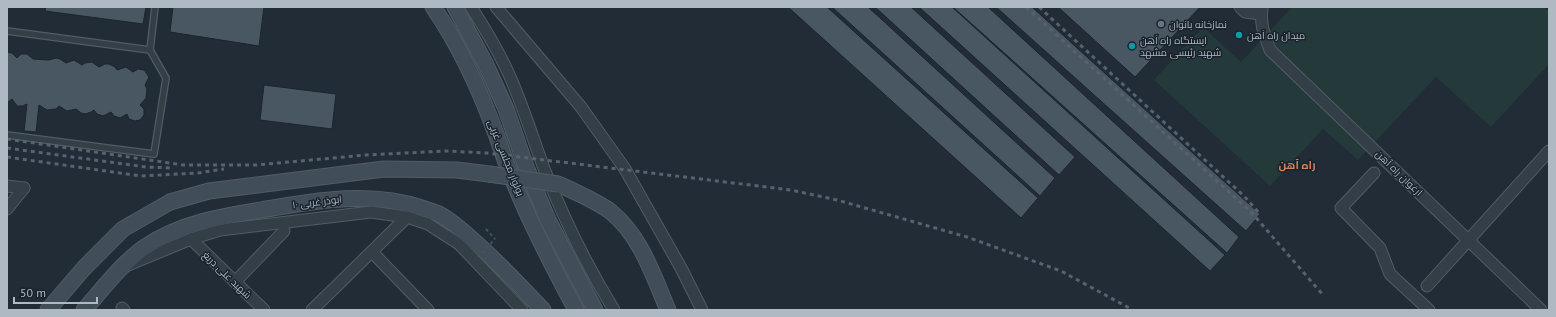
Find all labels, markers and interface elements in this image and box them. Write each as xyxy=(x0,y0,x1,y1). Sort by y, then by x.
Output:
place label: نمازخانه بانوان xyxy=(1169,18,1227,31)
marker: نمازخانه بانوان xyxy=(1156,19,1166,29)
place label: میدان راه آهن xyxy=(1247,29,1305,42)
marker: میدان راه آهن xyxy=(1234,30,1244,40)
place label: ایستگاه راه آهن شهید رئیسی مشهد xyxy=(1140,34,1221,59)
marker: ایستگاه راه آهن شهید رئیسی مشهد xyxy=(1127,41,1137,51)
street label: بولوار مجلسی غربی xyxy=(485,118,527,198)
street label: ارغوان راه آهن xyxy=(1373,147,1425,199)
district label: راه آهن xyxy=(1278,158,1316,172)
street label: ابوذر غربی ۱۰ xyxy=(291,193,343,211)
street label: شهید علی دریغ xyxy=(200,249,254,301)
scale bar xyxy=(14,279,97,305)
text: 50 m xyxy=(20,285,46,300)

